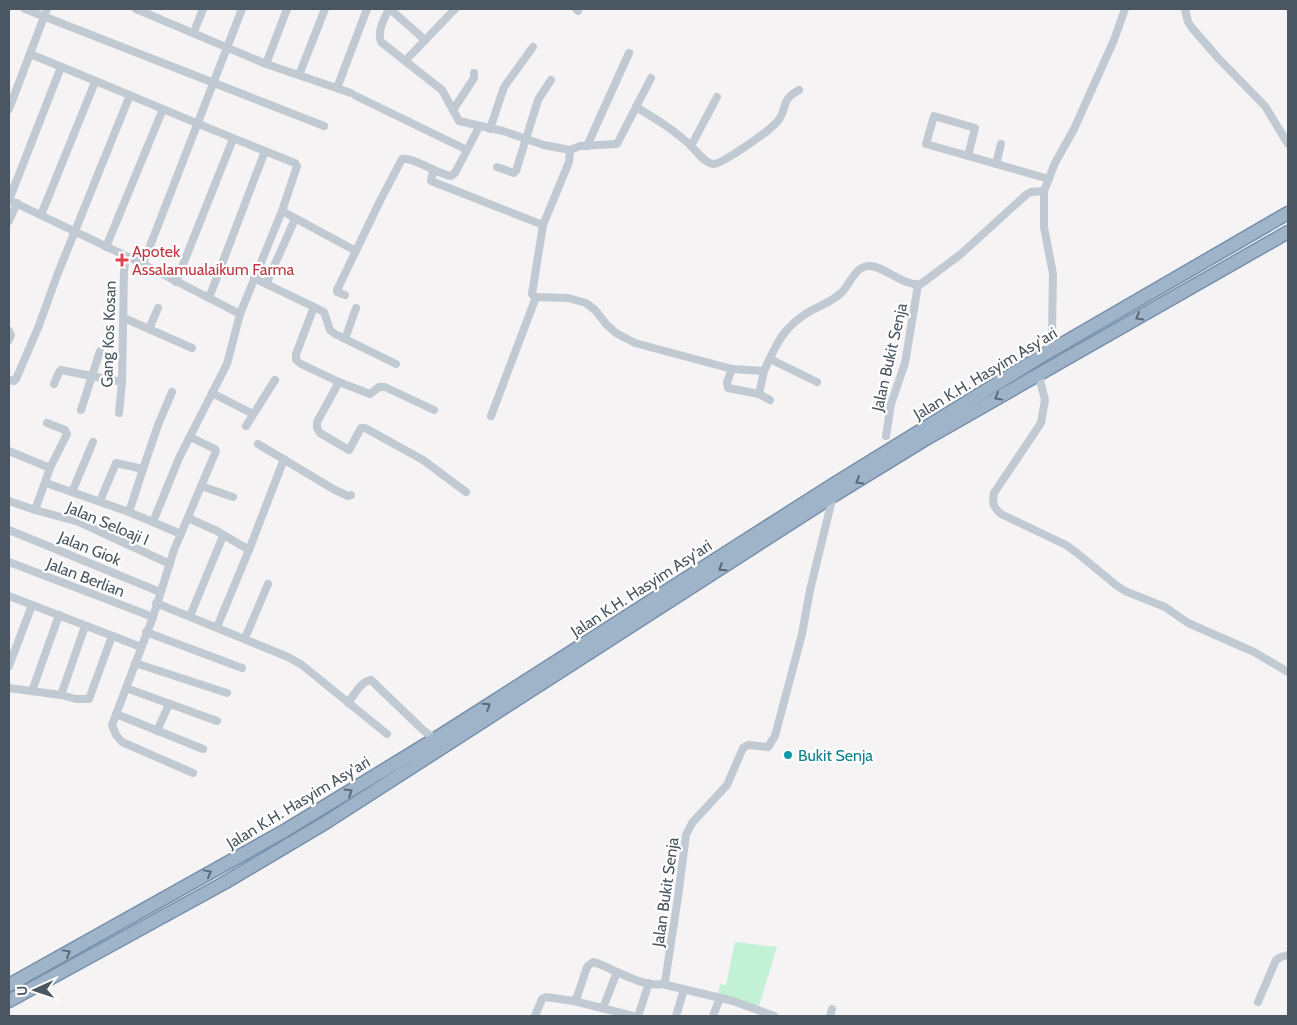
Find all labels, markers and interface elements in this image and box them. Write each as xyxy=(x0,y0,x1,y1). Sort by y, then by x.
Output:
place label: Apotek Assalamualaikum Farma xyxy=(132,242,295,279)
marker: Apotek Assalamualaikum Farma xyxy=(116,254,128,266)
street label: Gang Kos Kosan xyxy=(97,280,120,388)
street label: Jalan Bukit Senja xyxy=(868,301,911,414)
one-way arrow xyxy=(1136,311,1145,321)
street label: Jalan K.H. Hasyim Asy'ari xyxy=(909,323,1060,424)
one-way arrow xyxy=(994,391,1003,401)
one-way arrow xyxy=(855,475,864,485)
street label: Jalan Seloaji I xyxy=(63,497,152,549)
street label: Jalan Giok xyxy=(55,527,125,570)
street label: Jalan K.H. Hasyim Asy'ari xyxy=(566,536,715,642)
street label: Jalan Berlian xyxy=(43,554,128,601)
one-way arrow xyxy=(718,562,727,571)
one-way arrow xyxy=(481,703,490,712)
place label: Bukit Senja xyxy=(798,746,873,765)
marker: Bukit Senja xyxy=(782,749,794,761)
street label: Jalan K.H. Hasyim Asy'ari xyxy=(222,752,373,853)
one-way arrow xyxy=(343,788,352,798)
street label: Jalan Bukit Senja xyxy=(648,836,683,949)
one-way arrow xyxy=(203,870,212,880)
one-way arrow xyxy=(61,949,70,959)
north arrow xyxy=(10,965,60,1015)
text: U xyxy=(13,985,31,996)

